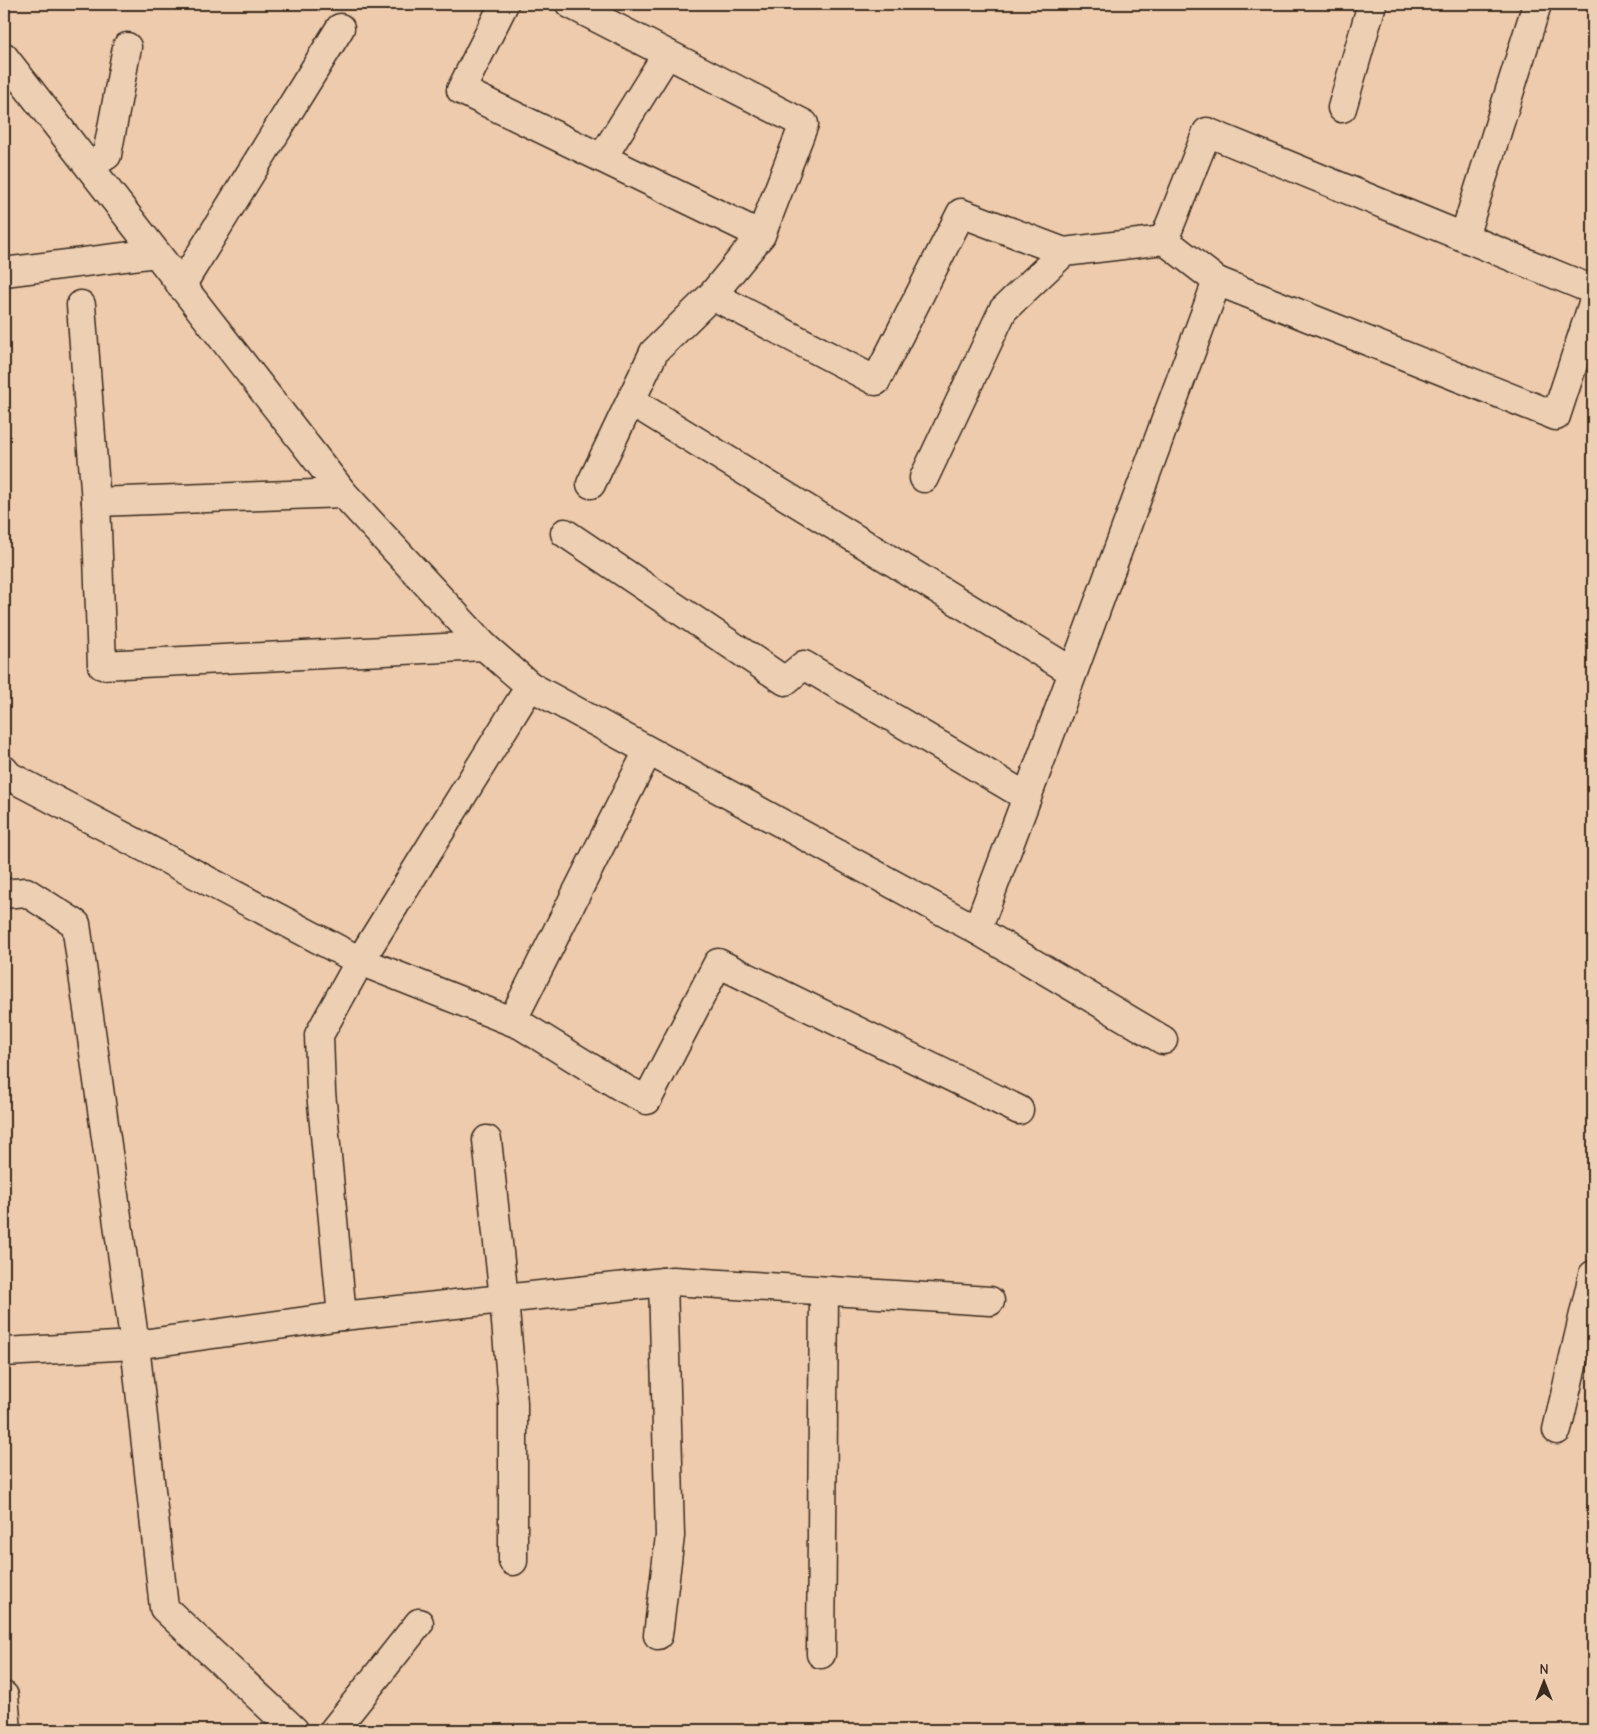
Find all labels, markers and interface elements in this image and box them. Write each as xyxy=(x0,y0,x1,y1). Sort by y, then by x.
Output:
north arrow xyxy=(1520,1656,1570,1706)
text: N xyxy=(1539,1661,1549,1678)

